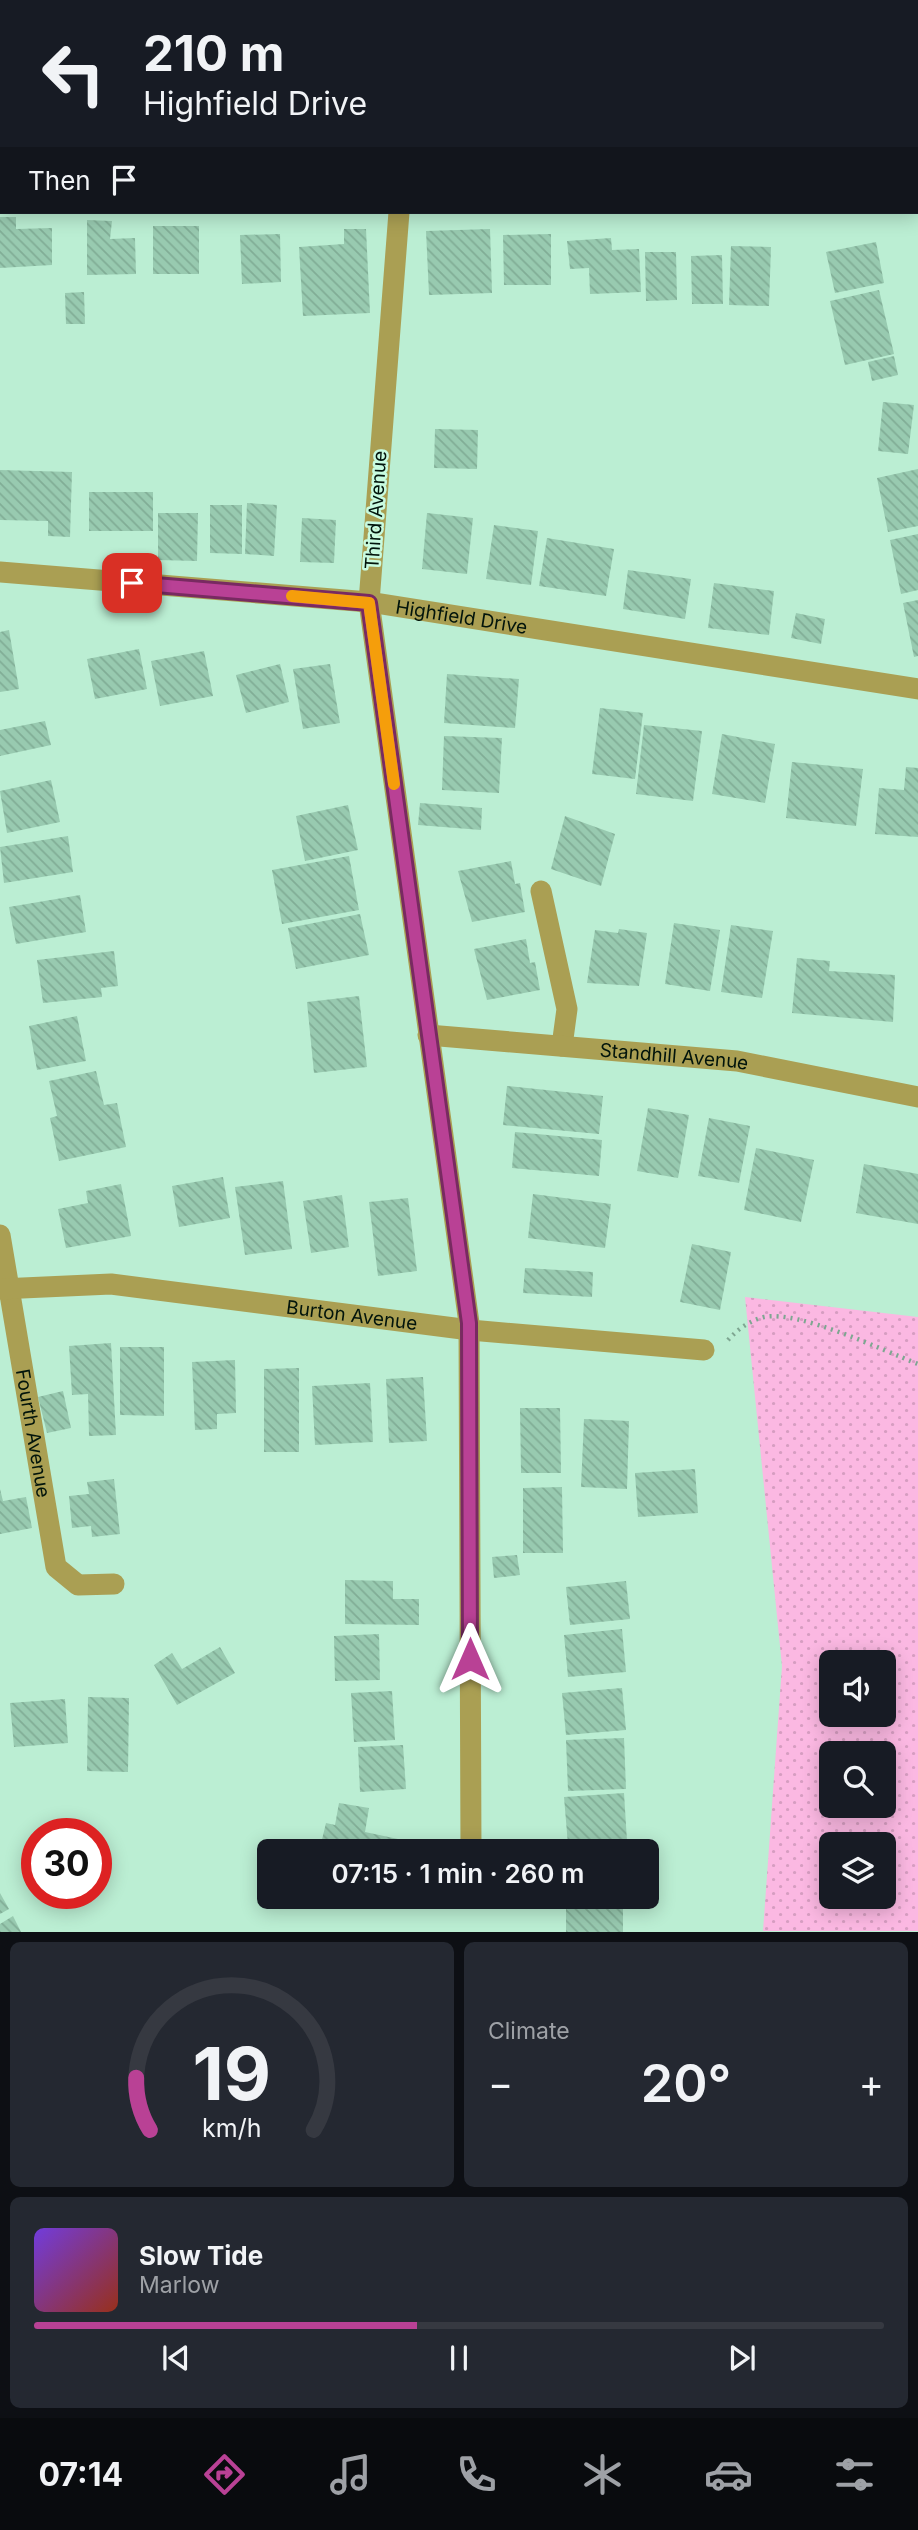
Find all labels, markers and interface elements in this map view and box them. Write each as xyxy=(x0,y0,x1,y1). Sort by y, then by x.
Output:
text: 210 m xyxy=(143,24,284,83)
icon: left xyxy=(28,28,119,119)
text: Highfield Drive xyxy=(143,84,367,123)
icon: arrive xyxy=(105,161,143,199)
text: Then xyxy=(28,165,91,196)
street label: Third Avenue xyxy=(360,450,392,570)
pin xyxy=(102,553,162,613)
icon: arrive xyxy=(113,564,151,602)
street label: Highfield Drive xyxy=(394,595,529,638)
street label: Standhill Avenue xyxy=(599,1038,751,1075)
street label: Burton Avenue xyxy=(285,1295,419,1335)
street label: Fourth Avenue xyxy=(11,1367,56,1499)
position arrow xyxy=(433,1622,507,1696)
map controls xyxy=(819,1650,896,1909)
button: sound xyxy=(819,1650,896,1727)
button: search xyxy=(819,1741,896,1818)
speed limit sign: 30 xyxy=(21,1818,112,1909)
button: layers xyxy=(819,1832,896,1909)
text: 07:15 · 1 min · 260 m xyxy=(332,1858,584,1889)
text: Climate xyxy=(488,2017,570,2045)
text: 19 xyxy=(193,2030,271,2119)
text: 20° xyxy=(641,2052,731,2115)
text: − xyxy=(488,2060,513,2106)
text: + xyxy=(859,2060,884,2106)
text: km/h xyxy=(202,2113,262,2143)
text: Slow Tide xyxy=(139,2240,263,2271)
text: Marlow xyxy=(139,2271,219,2299)
icon: previous xyxy=(157,2339,195,2377)
icon: pause xyxy=(440,2339,478,2377)
icon: next xyxy=(723,2339,761,2377)
icon: directions xyxy=(200,2450,249,2499)
icon: music xyxy=(326,2450,375,2499)
icon: phone xyxy=(452,2450,501,2499)
icon: climate xyxy=(578,2450,627,2499)
icon: car xyxy=(704,2450,753,2499)
icon: filters xyxy=(830,2450,879,2499)
text: 07:14 xyxy=(39,2455,123,2494)

